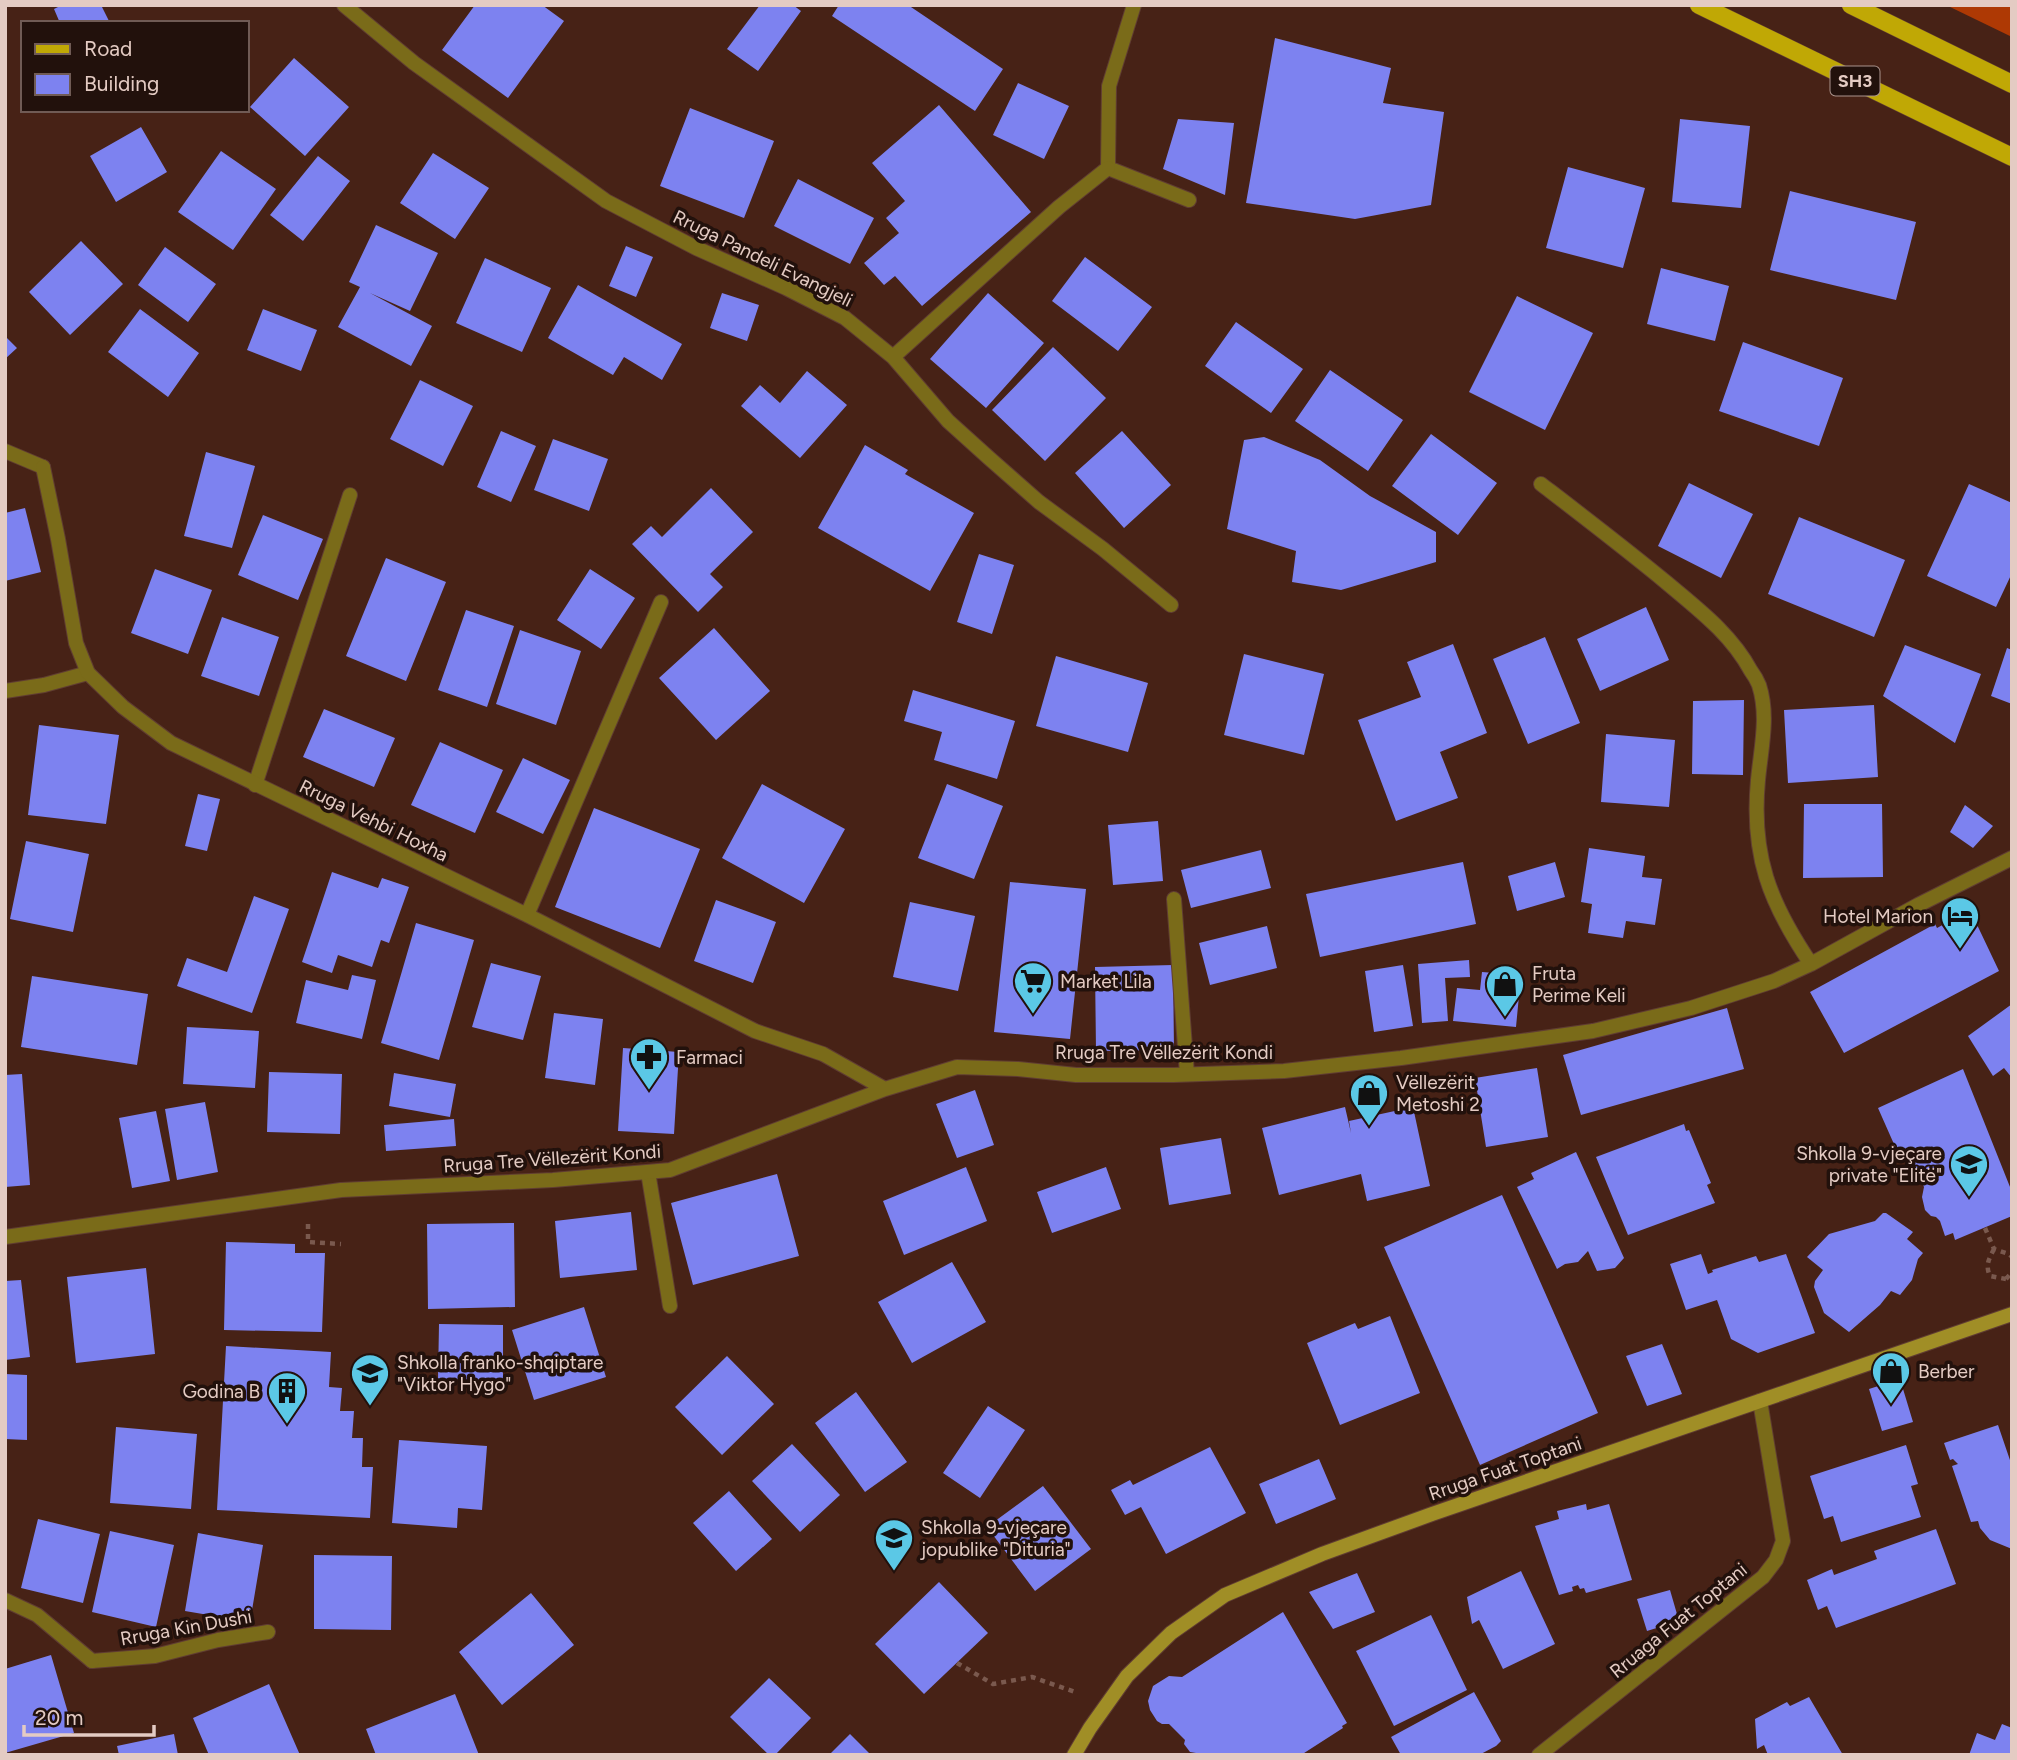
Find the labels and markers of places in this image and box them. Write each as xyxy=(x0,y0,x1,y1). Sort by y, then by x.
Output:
hotel icon: Hotel Marion xyxy=(1939,895,1981,950)
place label: Hotel Marion xyxy=(1823,905,1933,928)
supermarket icon: Market Lila xyxy=(1012,960,1054,1015)
place label: Fruta Perime Keli xyxy=(1532,962,1626,1007)
shop icon: Fruta Perime Keli xyxy=(1484,963,1526,1018)
place label: Market Lila xyxy=(1060,970,1152,993)
pharmacy icon: Farmaci xyxy=(628,1036,670,1091)
place label: Farmaci xyxy=(676,1046,743,1069)
place label: Vëllezërit Metoshi 2 xyxy=(1396,1071,1480,1116)
shop icon: Vëllezërit Metoshi 2 xyxy=(1348,1072,1390,1127)
place label: Shkolla 9-vjeçare private "Elitë" xyxy=(1796,1142,1942,1187)
school or university icon: Shkolla 9-vjeçare private "Elitë" xyxy=(1948,1143,1990,1198)
shop icon: Berber xyxy=(1870,1350,1912,1405)
place label: Shkolla franko-shqiptare "Viktor Hygo" xyxy=(397,1351,603,1396)
school or university icon: Shkolla franko-shqiptare "Viktor Hygo" xyxy=(349,1352,391,1407)
place label: Berber xyxy=(1918,1360,1975,1383)
building icon: Godina B xyxy=(266,1370,308,1425)
place label: Godina B xyxy=(182,1380,260,1403)
place label: Shkolla 9-vjeçare jopublike "Dituria" xyxy=(920,1516,1071,1561)
school or university icon: Shkolla 9-vjeçare jopublike "Dituria" xyxy=(873,1517,915,1572)

